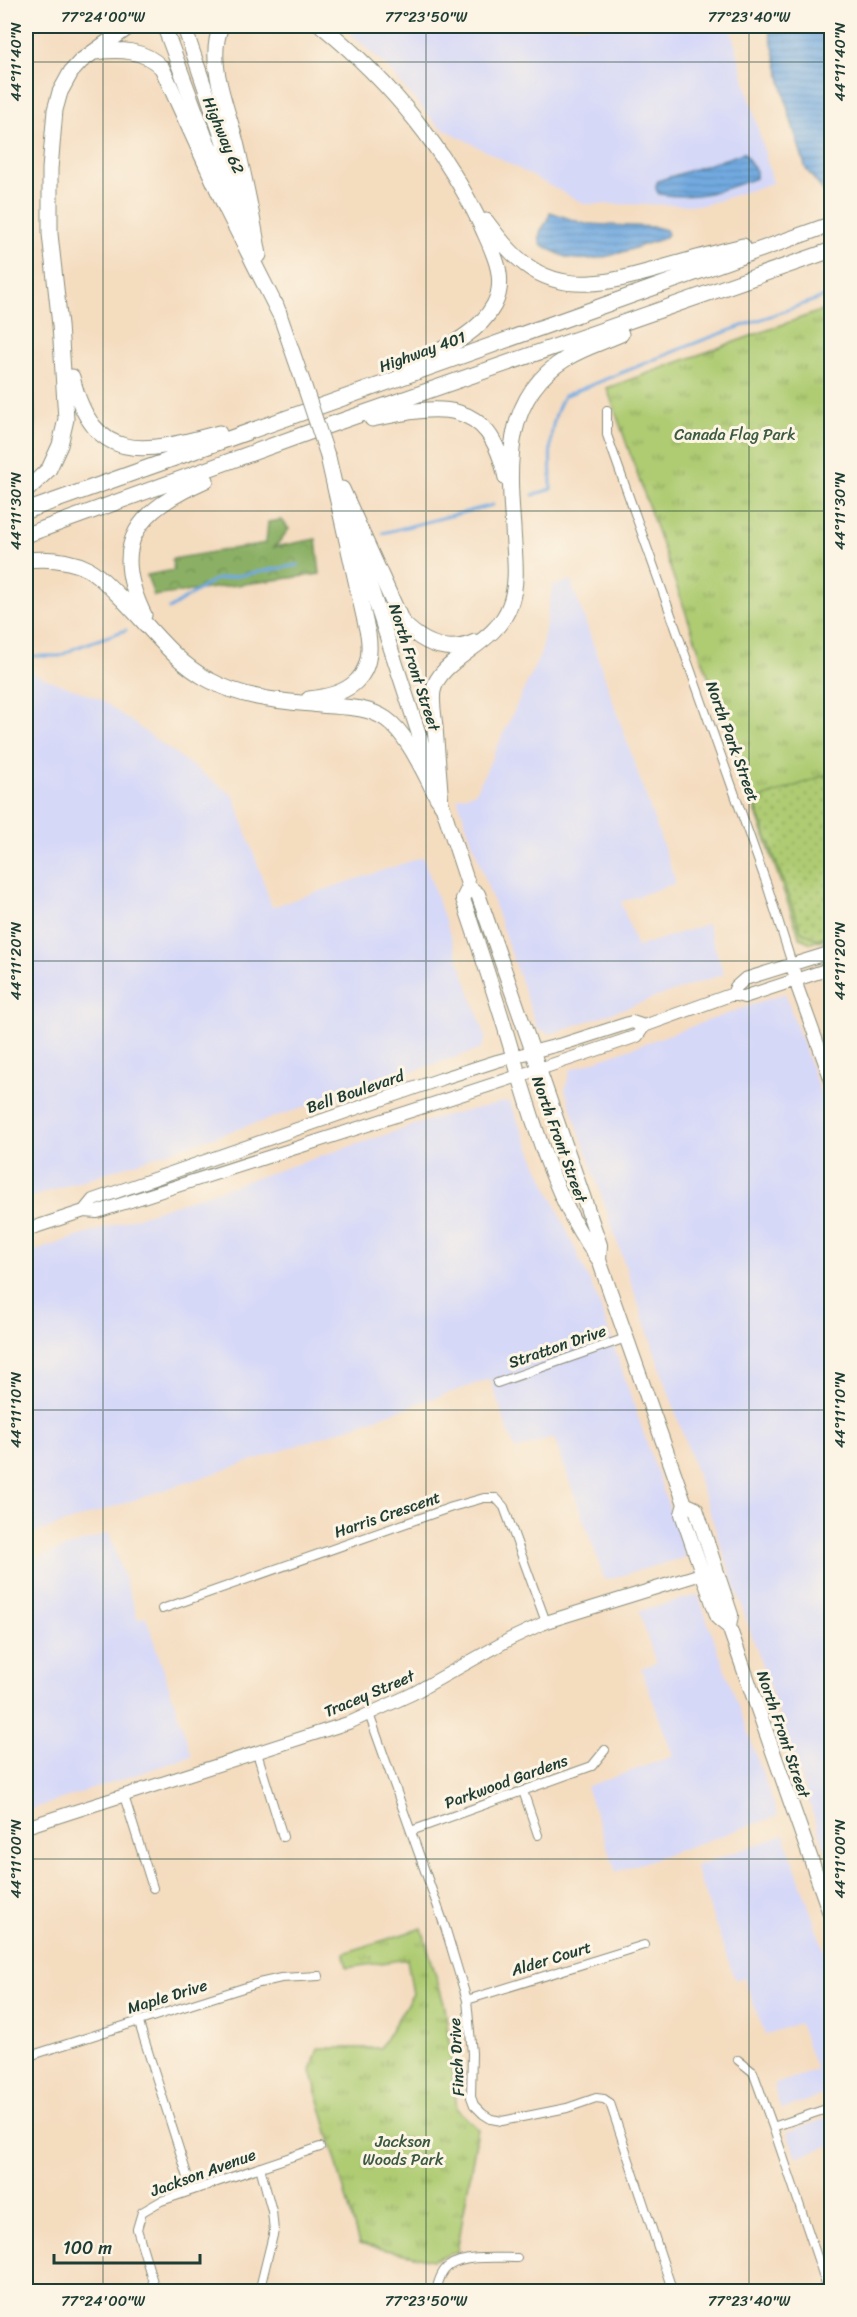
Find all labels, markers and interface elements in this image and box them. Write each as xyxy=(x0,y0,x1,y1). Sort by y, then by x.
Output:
text: 77°24'00"W xyxy=(61,4,145,30)
text: 77°23'50"W xyxy=(385,4,468,30)
text: 77°23'40"W xyxy=(708,4,791,30)
text: 44°11'40"N xyxy=(3,22,29,102)
text: 44°11'40"N xyxy=(827,22,853,102)
street label: Highway 62 xyxy=(194,92,253,179)
street label: Highway 401 xyxy=(375,322,470,381)
park label: Canada Flag Park xyxy=(674,420,796,449)
text: 44°11'30"N xyxy=(3,471,29,550)
text: 44°11'30"N xyxy=(827,471,853,550)
street label: North Front Street xyxy=(380,599,449,735)
street label: North Park Street xyxy=(697,677,768,806)
text: 44°11'20"N xyxy=(3,921,29,1000)
text: 44°11'20"N xyxy=(827,921,853,1000)
street label: Bell Boulevard xyxy=(302,1061,409,1122)
street label: North Front Street xyxy=(523,1072,596,1207)
street label: Stratton Drive xyxy=(504,1316,610,1377)
text: 44°11'10"N xyxy=(3,1371,29,1448)
text: 44°11'10"N xyxy=(827,1371,853,1448)
street label: Harris Crescent xyxy=(330,1483,444,1546)
street label: Tracey Street xyxy=(319,1661,420,1726)
street label: North Front Street xyxy=(748,1667,819,1802)
street label: Parkwood Gardens xyxy=(440,1745,573,1817)
text: 44°11'00"N xyxy=(3,1819,29,1899)
text: 44°11'00"N xyxy=(827,1819,853,1899)
street label: Alder Court xyxy=(506,1933,595,1985)
street label: Maple Drive xyxy=(123,1971,211,2022)
street label: Finch Drive xyxy=(440,2017,473,2097)
park label: Jackson Woods Park xyxy=(362,2127,444,2174)
street label: Jackson Avenue xyxy=(145,2140,260,2205)
scale bar xyxy=(54,2227,200,2265)
text: 100 m xyxy=(63,2232,112,2264)
text: 77°24'00"W xyxy=(61,2288,145,2314)
text: 77°23'50"W xyxy=(385,2288,468,2314)
text: 77°23'40"W xyxy=(708,2288,791,2314)

